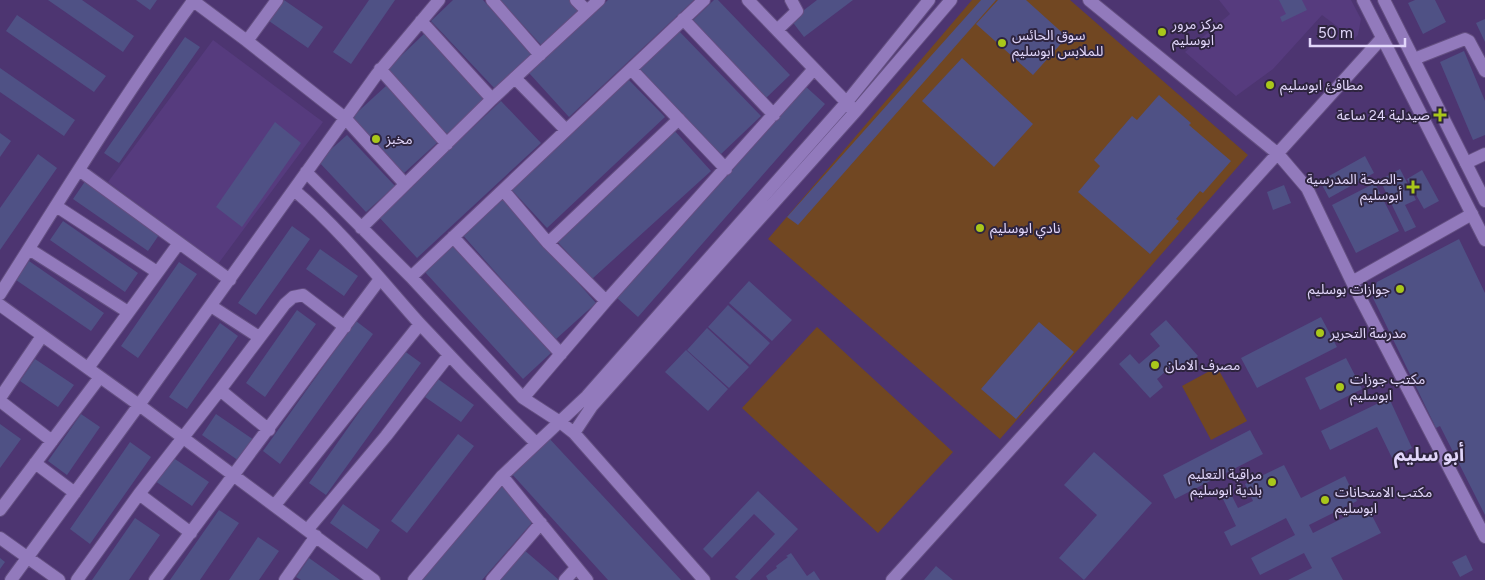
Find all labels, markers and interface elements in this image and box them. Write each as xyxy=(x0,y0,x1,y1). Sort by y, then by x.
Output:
scale bar xyxy=(1310,15,1405,47)
place label: مركز مرور ابوسليم xyxy=(1171,16,1223,51)
text: 50 m xyxy=(1318,24,1353,42)
marker: مركز مرور ابوسليم xyxy=(1156,26,1168,38)
place label: سوق الحائس للملابس ابوسليم xyxy=(1012,27,1103,62)
marker: سوق الحائس للملابس ابوسليم xyxy=(996,37,1008,49)
place label: مطافئ ابوسليم xyxy=(1280,77,1363,96)
marker: مطافئ ابوسليم xyxy=(1264,79,1276,91)
place label: صيدلية 24 ساعة xyxy=(1337,107,1430,124)
marker: صيدلية 24 ساعة xyxy=(1434,109,1446,121)
place label: مخبز xyxy=(385,131,413,148)
marker: مخبز xyxy=(370,133,382,145)
place label: الصحة المدرسية- أبوسليم xyxy=(1306,171,1402,206)
marker: الصحة المدرسية- أبوسليم xyxy=(1406,180,1420,194)
place label: نادي ابوسليم xyxy=(990,220,1061,239)
marker: نادي ابوسليم xyxy=(974,222,986,234)
place label: جوازات بوسليم xyxy=(1308,281,1390,300)
marker: جوازات بوسليم xyxy=(1394,283,1406,295)
place label: مدرسة التحرير xyxy=(1329,325,1407,342)
marker: مدرسة التحرير xyxy=(1314,327,1326,339)
place label: مصرف الامان xyxy=(1165,357,1240,374)
marker: مصرف الامان xyxy=(1149,359,1161,371)
place label: مكتب جوزات ابوسليم xyxy=(1350,371,1425,406)
marker: مكتب جوزات ابوسليم xyxy=(1334,381,1346,393)
district label: أبو سليم xyxy=(1394,441,1464,469)
place label: مراقبة التعليم بلدية ابوسليم xyxy=(1188,466,1262,501)
marker: مراقبة التعليم بلدية ابوسليم xyxy=(1266,476,1278,488)
place label: مكتب الامتحانات ابوسليم xyxy=(1335,484,1432,519)
marker: مكتب الامتحانات ابوسليم xyxy=(1319,494,1331,506)

